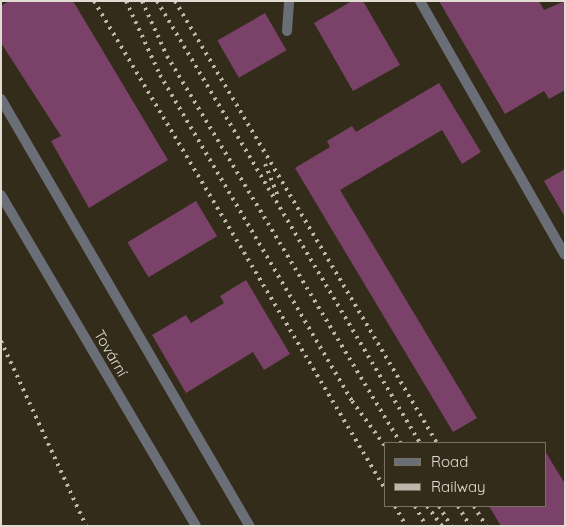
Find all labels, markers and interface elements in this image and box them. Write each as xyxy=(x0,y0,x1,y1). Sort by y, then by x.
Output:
street label: Tovární xyxy=(90,326,132,380)
legend xyxy=(384,442,546,507)
text: Road xyxy=(431,452,468,471)
text: Railway xyxy=(431,477,486,496)

